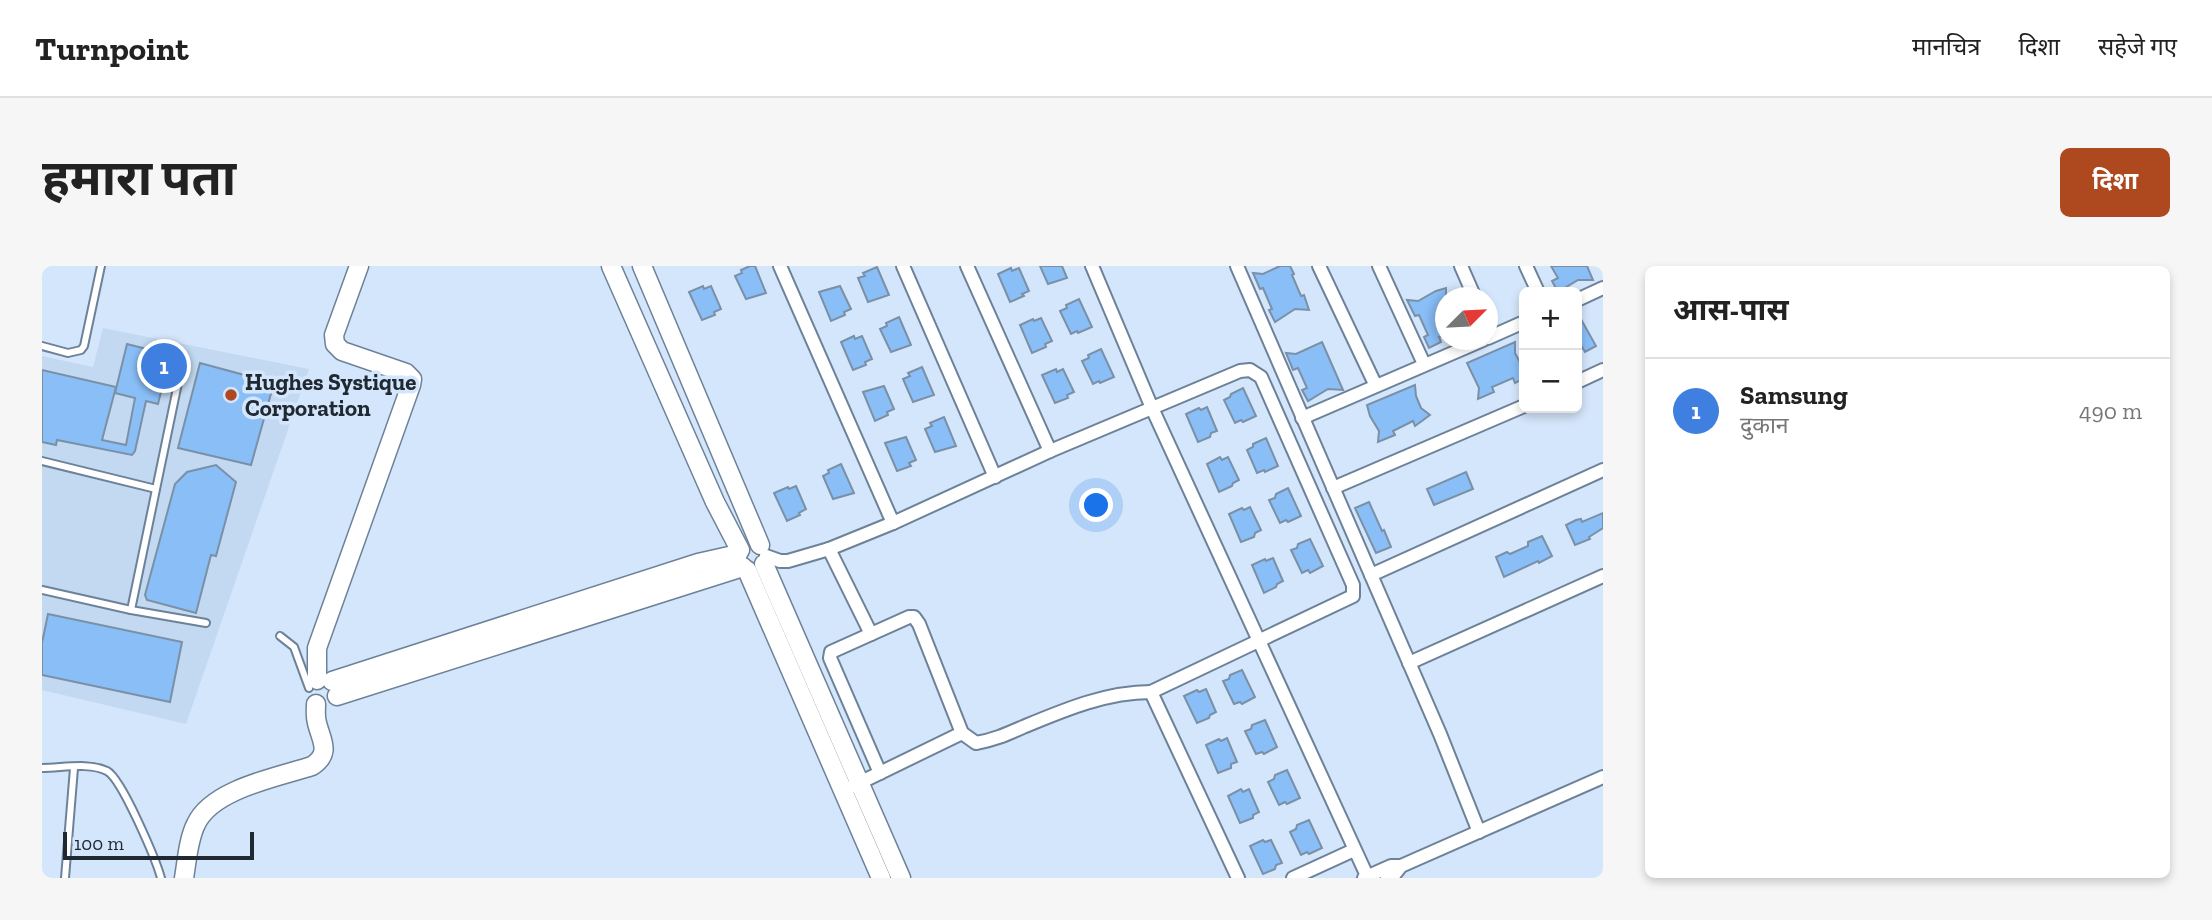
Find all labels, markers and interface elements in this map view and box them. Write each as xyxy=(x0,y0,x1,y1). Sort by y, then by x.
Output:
text: Turnpoint xyxy=(35,29,189,68)
text: मानचित्र xyxy=(1912,32,1980,61)
text: दिशा xyxy=(2018,32,2060,61)
text: सहेजे गए xyxy=(2098,32,2177,61)
button: दिशा xyxy=(2060,148,2170,217)
text: हमारा पता xyxy=(42,149,236,208)
north arrow xyxy=(1435,287,1498,350)
map controls xyxy=(1519,287,1582,413)
button: + xyxy=(1519,287,1582,350)
text: आस-पास xyxy=(1673,292,1789,328)
pin: 1 xyxy=(141,340,187,392)
button: − xyxy=(1519,350,1582,413)
place label: Hughes Systique Corporation xyxy=(245,368,416,422)
text: Samsung xyxy=(1740,379,1848,411)
marker: Hughes Systique Corporation xyxy=(223,387,239,403)
text: 1 xyxy=(1691,397,1701,425)
text: 490 m xyxy=(2079,397,2142,425)
text: दुकान xyxy=(1740,411,1789,439)
your location xyxy=(1079,488,1113,522)
scale bar xyxy=(63,829,254,861)
text: 100 m xyxy=(74,832,124,855)

